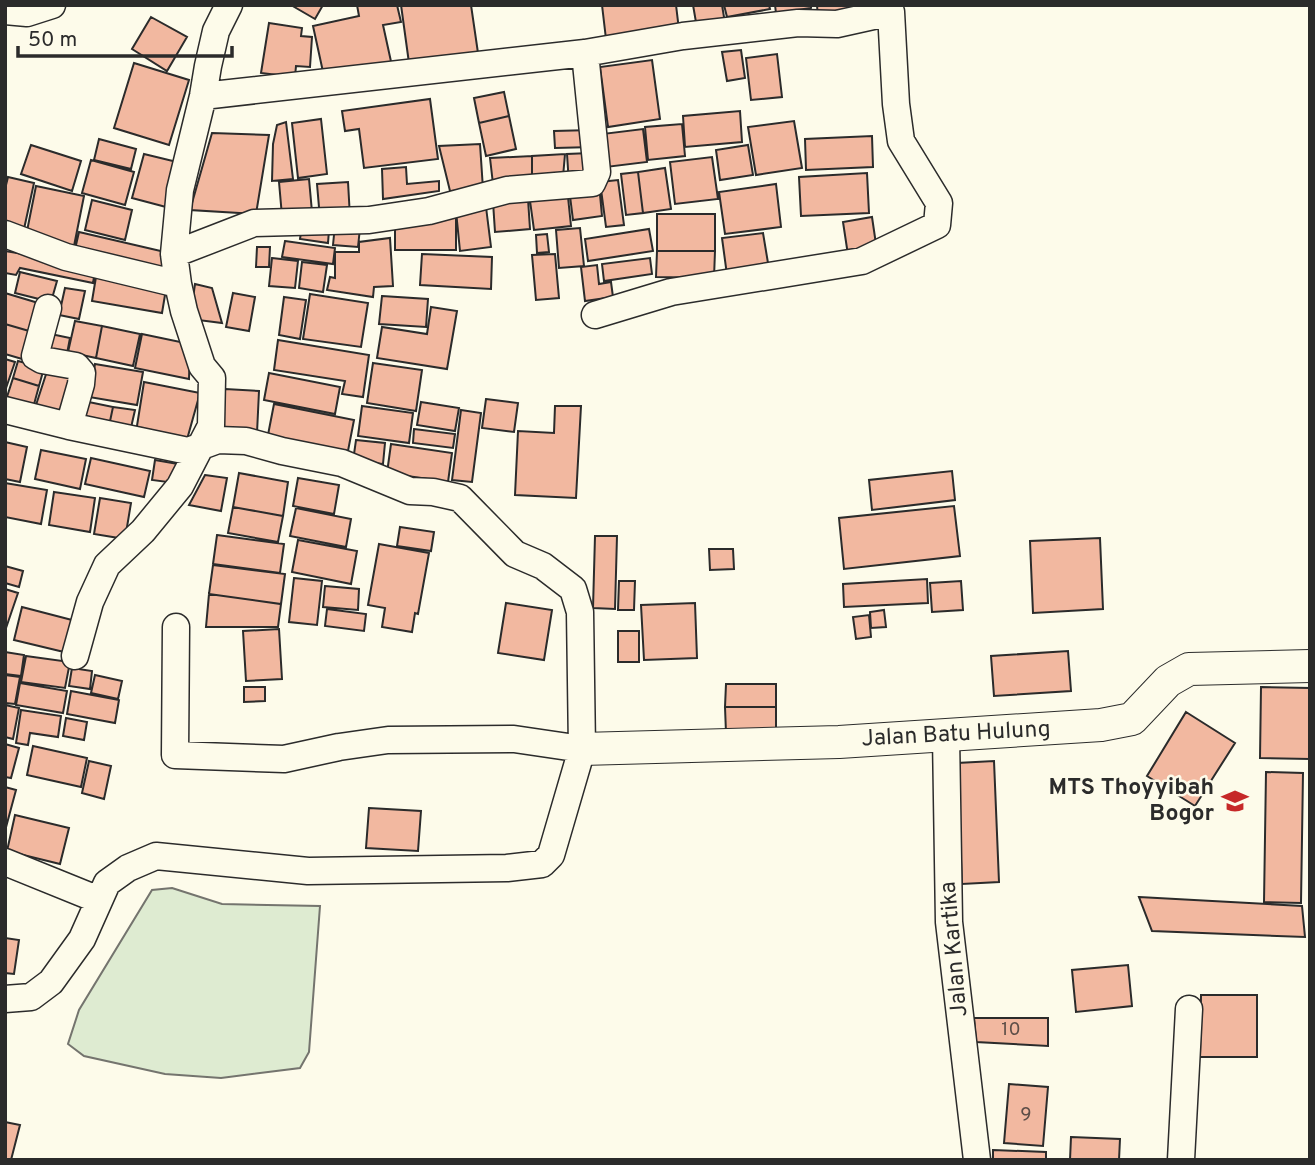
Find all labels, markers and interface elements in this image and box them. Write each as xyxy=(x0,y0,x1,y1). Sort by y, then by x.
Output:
scale bar xyxy=(18,14,231,58)
text: 50 m xyxy=(28,27,77,54)
street label: Jalan Batu Hulung xyxy=(861,716,1051,754)
place label: MTS Thoyyibah Bogor xyxy=(1049,774,1214,829)
school or university icon: MTS Thoyyibah Bogor xyxy=(1220,786,1250,816)
street label: Jalan Kartika xyxy=(935,880,975,1018)
house number: 10 xyxy=(1001,1018,1021,1042)
house number: 9 xyxy=(1020,1103,1032,1127)

